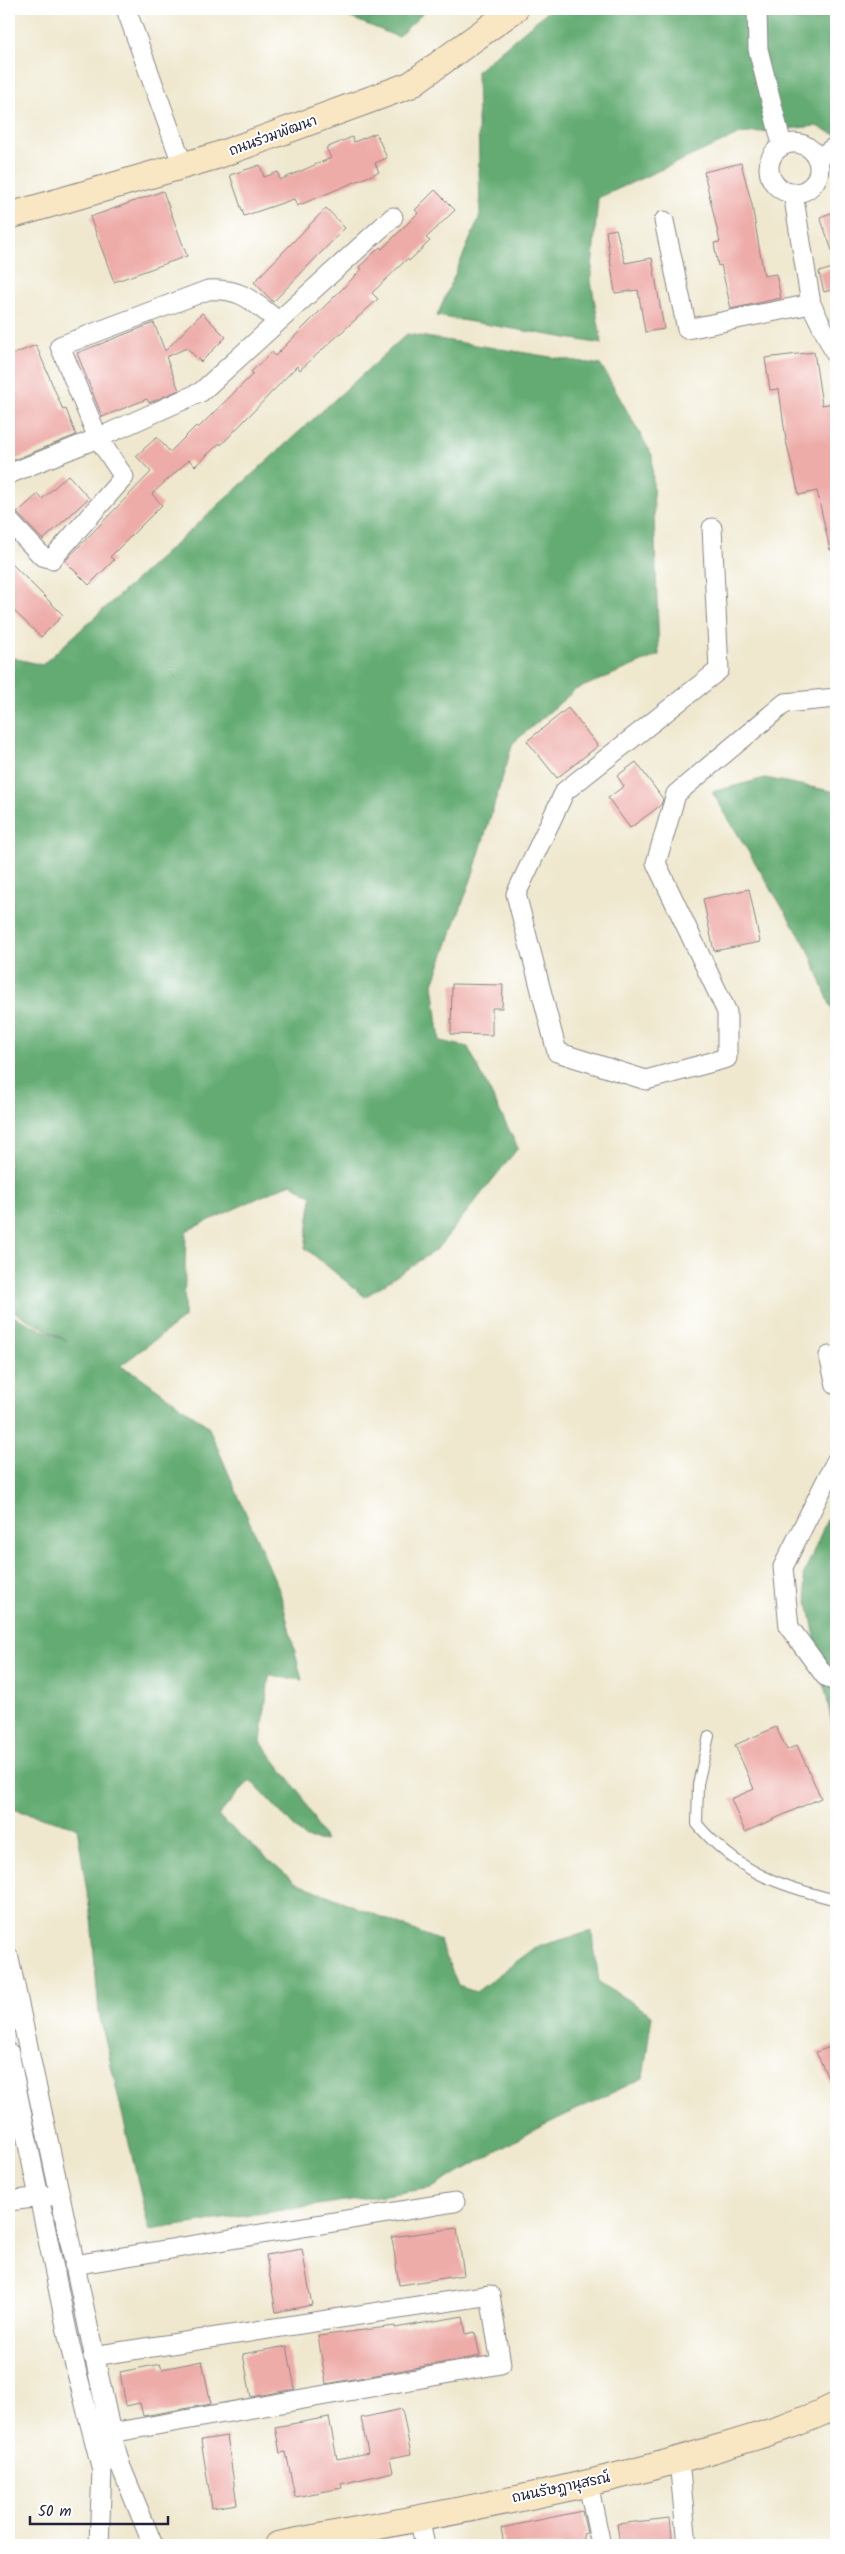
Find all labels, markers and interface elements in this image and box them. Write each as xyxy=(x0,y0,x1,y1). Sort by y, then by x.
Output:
street label: ถนนร่วมพัฒนา xyxy=(226,110,320,162)
street label: ถนนรัษฎานุสรณ์ xyxy=(510,2467,613,2509)
scale bar xyxy=(30,2494,168,2526)
text: 50 m xyxy=(38,2500,72,2524)

